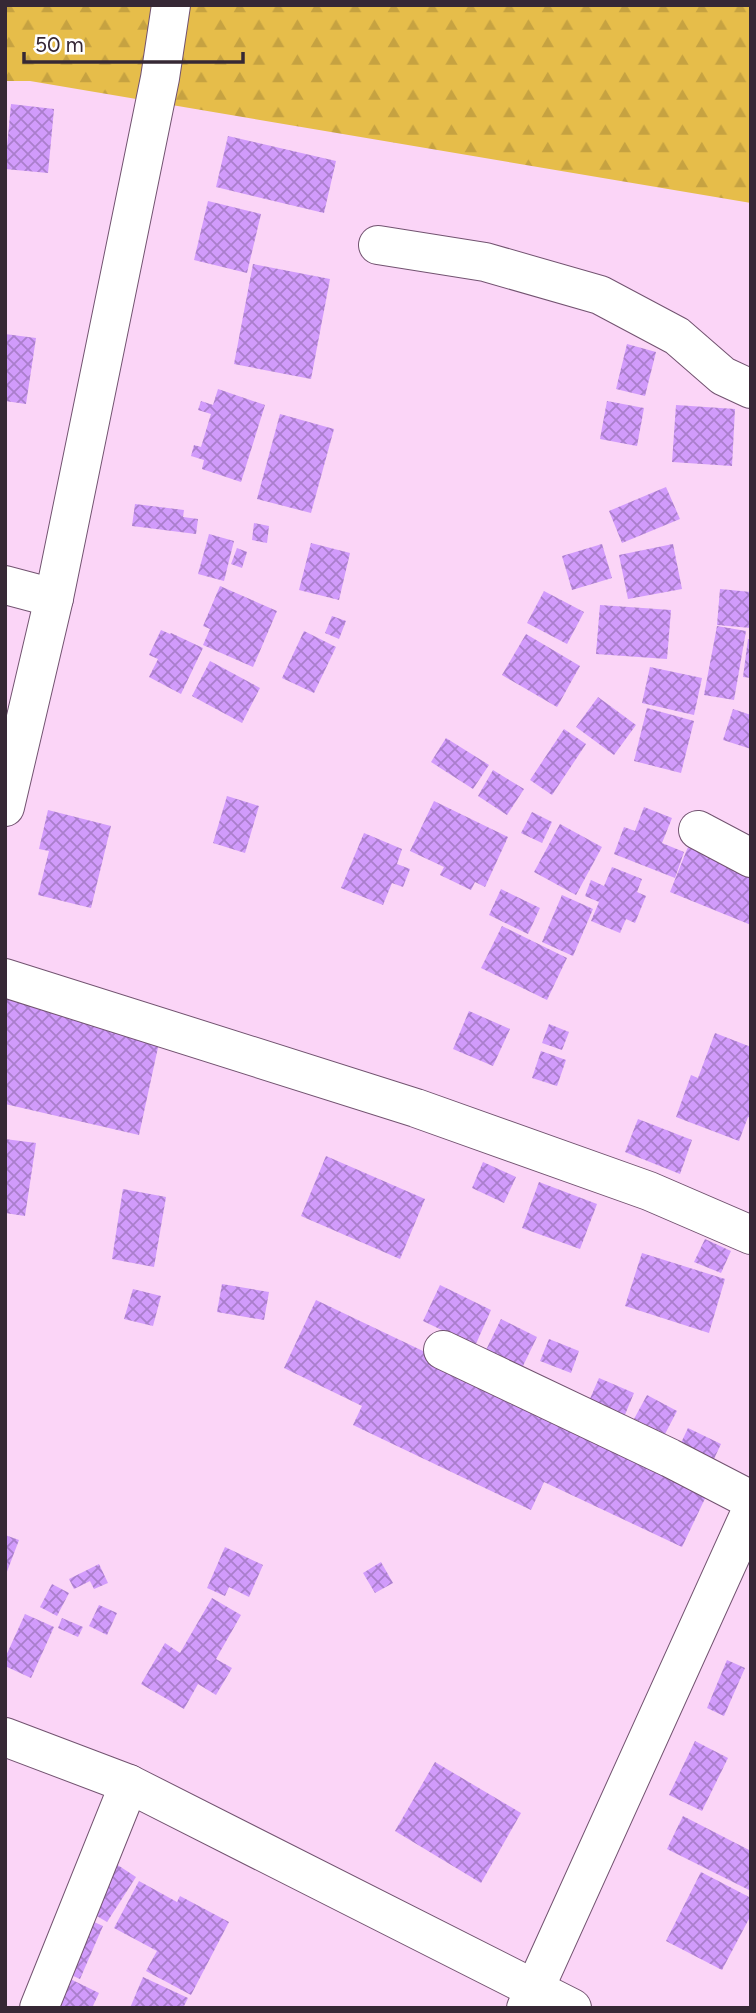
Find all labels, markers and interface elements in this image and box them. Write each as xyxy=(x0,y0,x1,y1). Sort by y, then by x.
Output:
scale bar xyxy=(24,21,243,65)
text: 50 m xyxy=(35,32,84,57)

